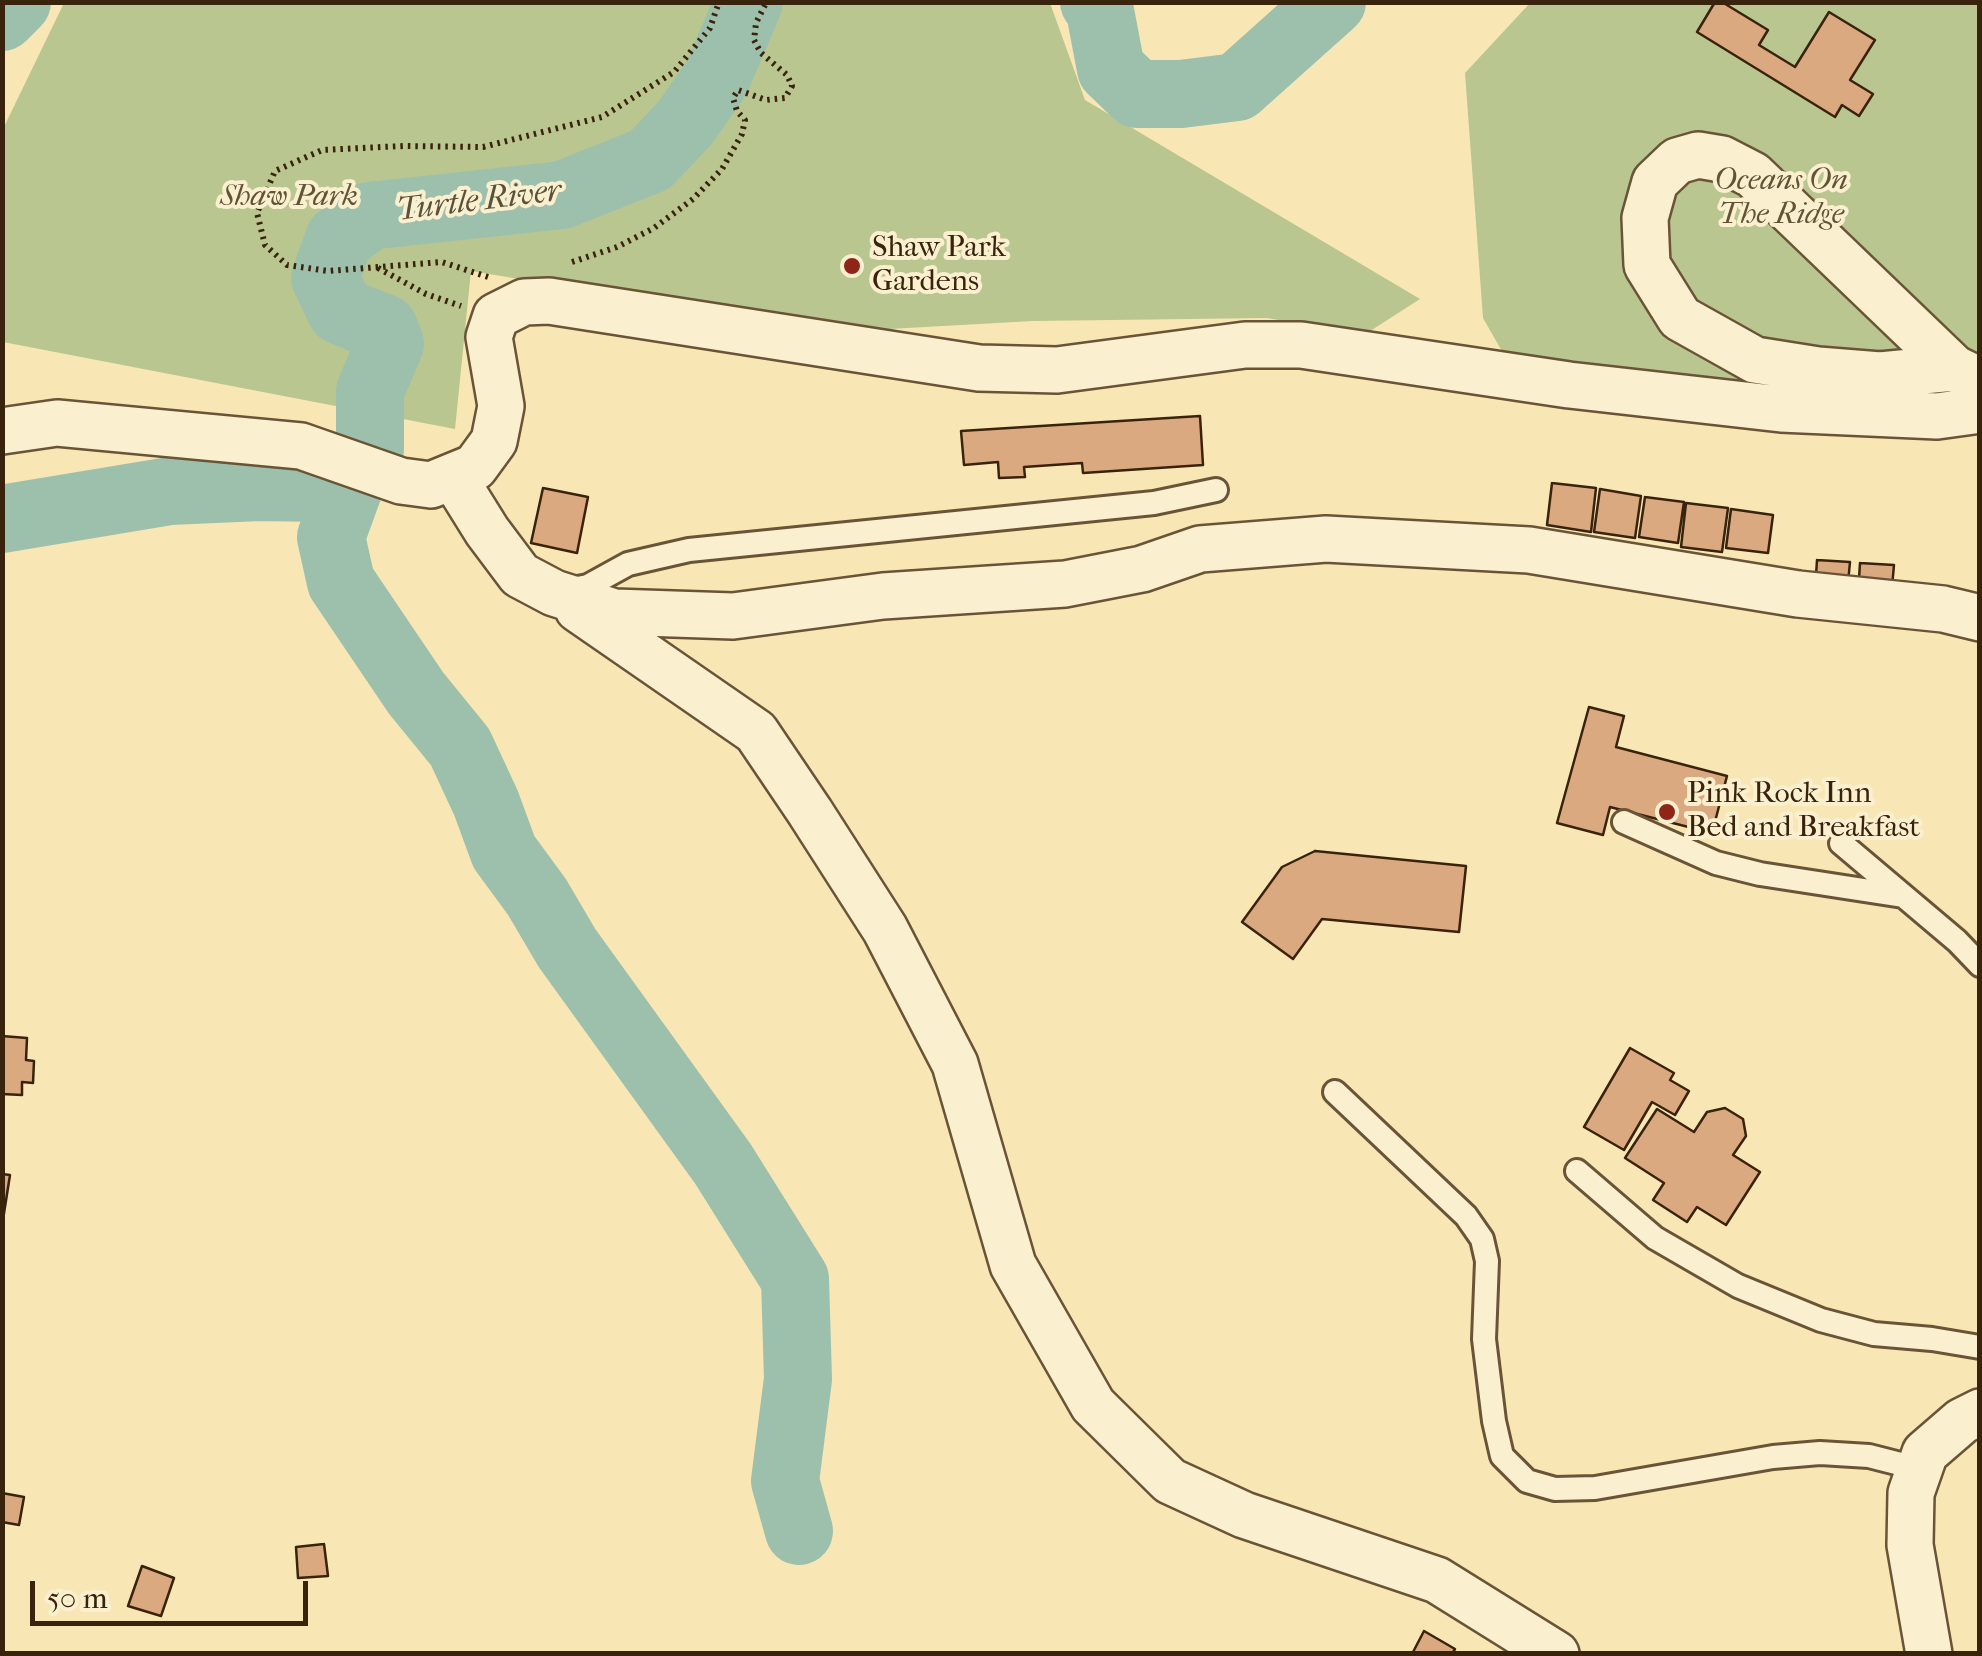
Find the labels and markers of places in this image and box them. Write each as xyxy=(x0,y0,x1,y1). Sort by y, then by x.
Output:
place label: Shaw Park Gardens xyxy=(872,231,1006,302)
marker: Shaw Park Gardens xyxy=(841,255,863,277)
place label: Pink Rock Inn Bed and Breakfast xyxy=(1687,777,1920,848)
marker: Pink Rock Inn Bed and Breakfast xyxy=(1656,801,1678,823)

